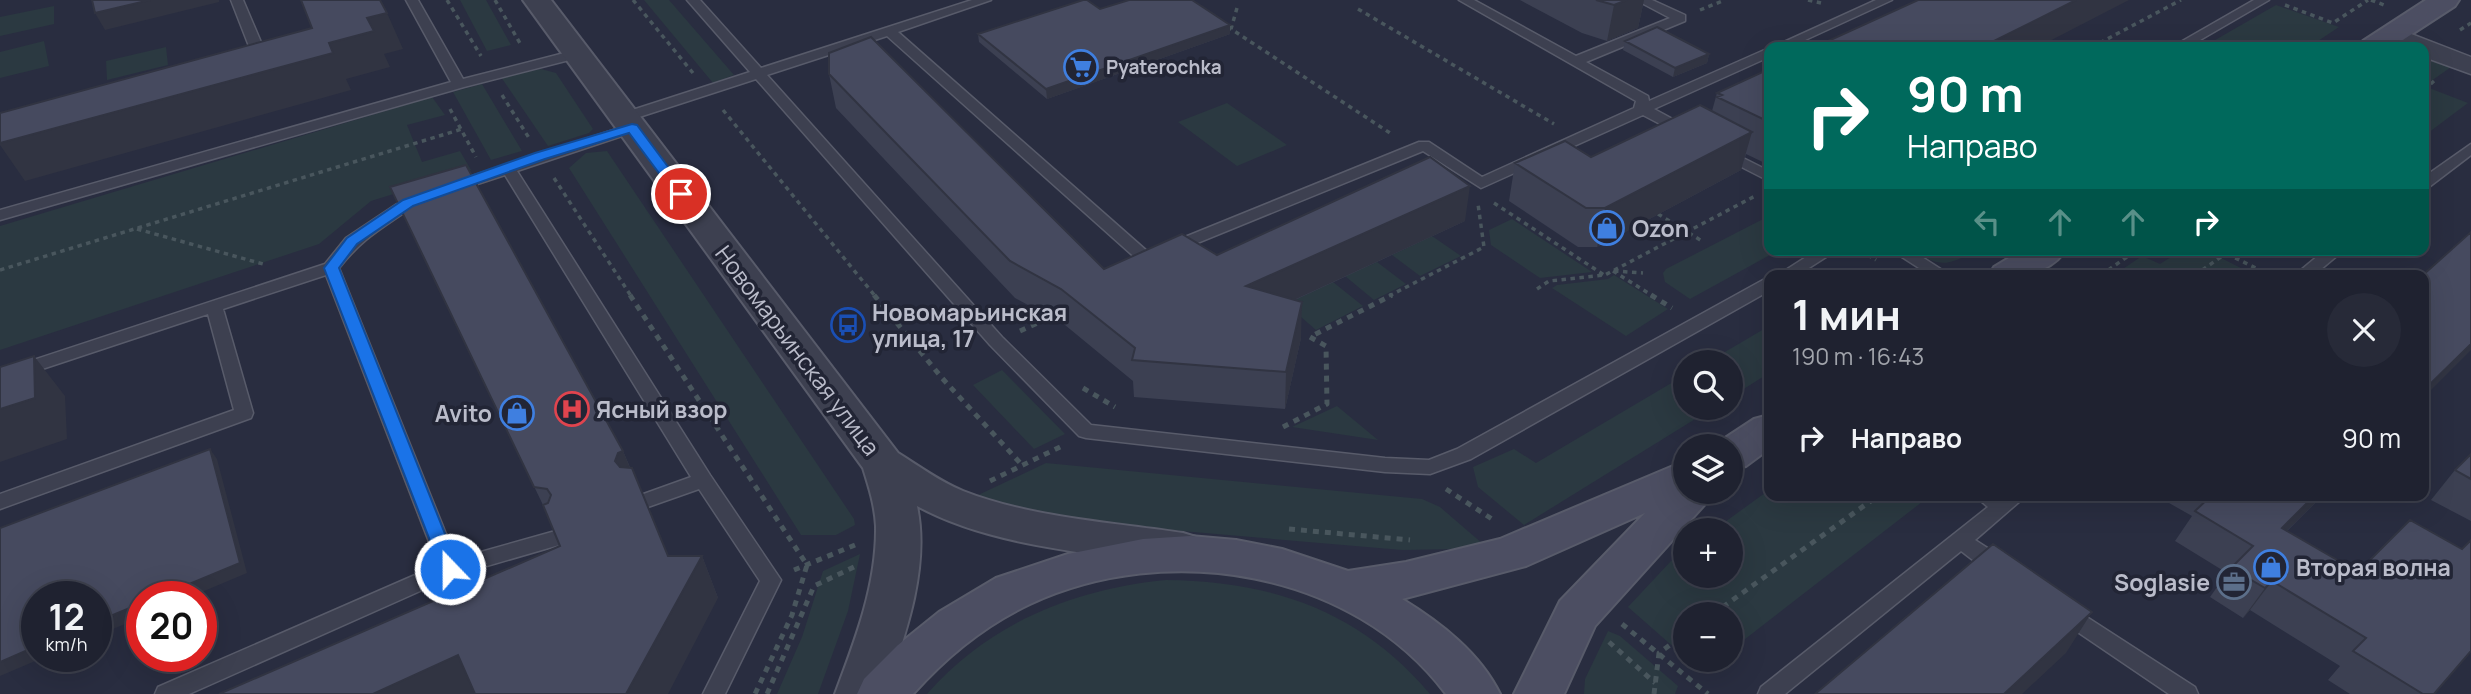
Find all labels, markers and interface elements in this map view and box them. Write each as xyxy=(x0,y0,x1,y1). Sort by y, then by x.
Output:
supermarket icon: Pyaterochka xyxy=(1062,48,1100,86)
place label: Pyaterochka xyxy=(1106,54,1222,80)
text: 90 m xyxy=(1907,60,2024,127)
icon: right xyxy=(1792,70,1883,161)
text: Направо xyxy=(1907,124,2038,168)
pin xyxy=(651,164,711,224)
icon: arrive xyxy=(662,175,700,213)
icon: left xyxy=(1968,203,2006,241)
icon: ahead xyxy=(2041,203,2079,241)
icon: ahead xyxy=(2114,203,2152,241)
icon: right xyxy=(2187,203,2225,241)
shop icon: Ozon xyxy=(1588,209,1626,247)
place label: Ozon xyxy=(1632,212,1689,244)
street label: Новомарьинская улица xyxy=(708,238,888,462)
text: 1 мин xyxy=(1792,285,1901,343)
button: close xyxy=(2327,293,2401,367)
place label: Новомарьинская улица, 17 xyxy=(872,296,1067,354)
bus stop icon: Новомарьинская улица, 17 xyxy=(829,306,867,344)
text: 190 m · 16:43 xyxy=(1792,340,1924,372)
map controls xyxy=(1673,350,1743,672)
button: search xyxy=(1673,350,1743,420)
hospital icon: Ясный взор xyxy=(553,390,591,428)
place label: Ясный взор xyxy=(596,393,728,425)
shop icon: Avito xyxy=(498,394,536,432)
place label: Avito xyxy=(435,397,492,429)
icon: right xyxy=(1792,419,1830,457)
text: Направо xyxy=(1851,420,1962,456)
text: 90 m xyxy=(2342,420,2401,456)
button: layers xyxy=(1673,434,1743,504)
button: + xyxy=(1673,518,1743,588)
position arrow xyxy=(413,532,487,606)
shop icon: Вторая волна xyxy=(2252,548,2290,586)
place label: Вторая волна xyxy=(2296,551,2451,583)
office icon: Soglasie xyxy=(2215,563,2253,601)
place label: Soglasie xyxy=(2114,566,2210,598)
speed limit sign: 20 xyxy=(126,581,217,672)
text: 12 xyxy=(48,593,85,641)
button: − xyxy=(1673,602,1743,672)
text: km/h xyxy=(46,632,87,656)

